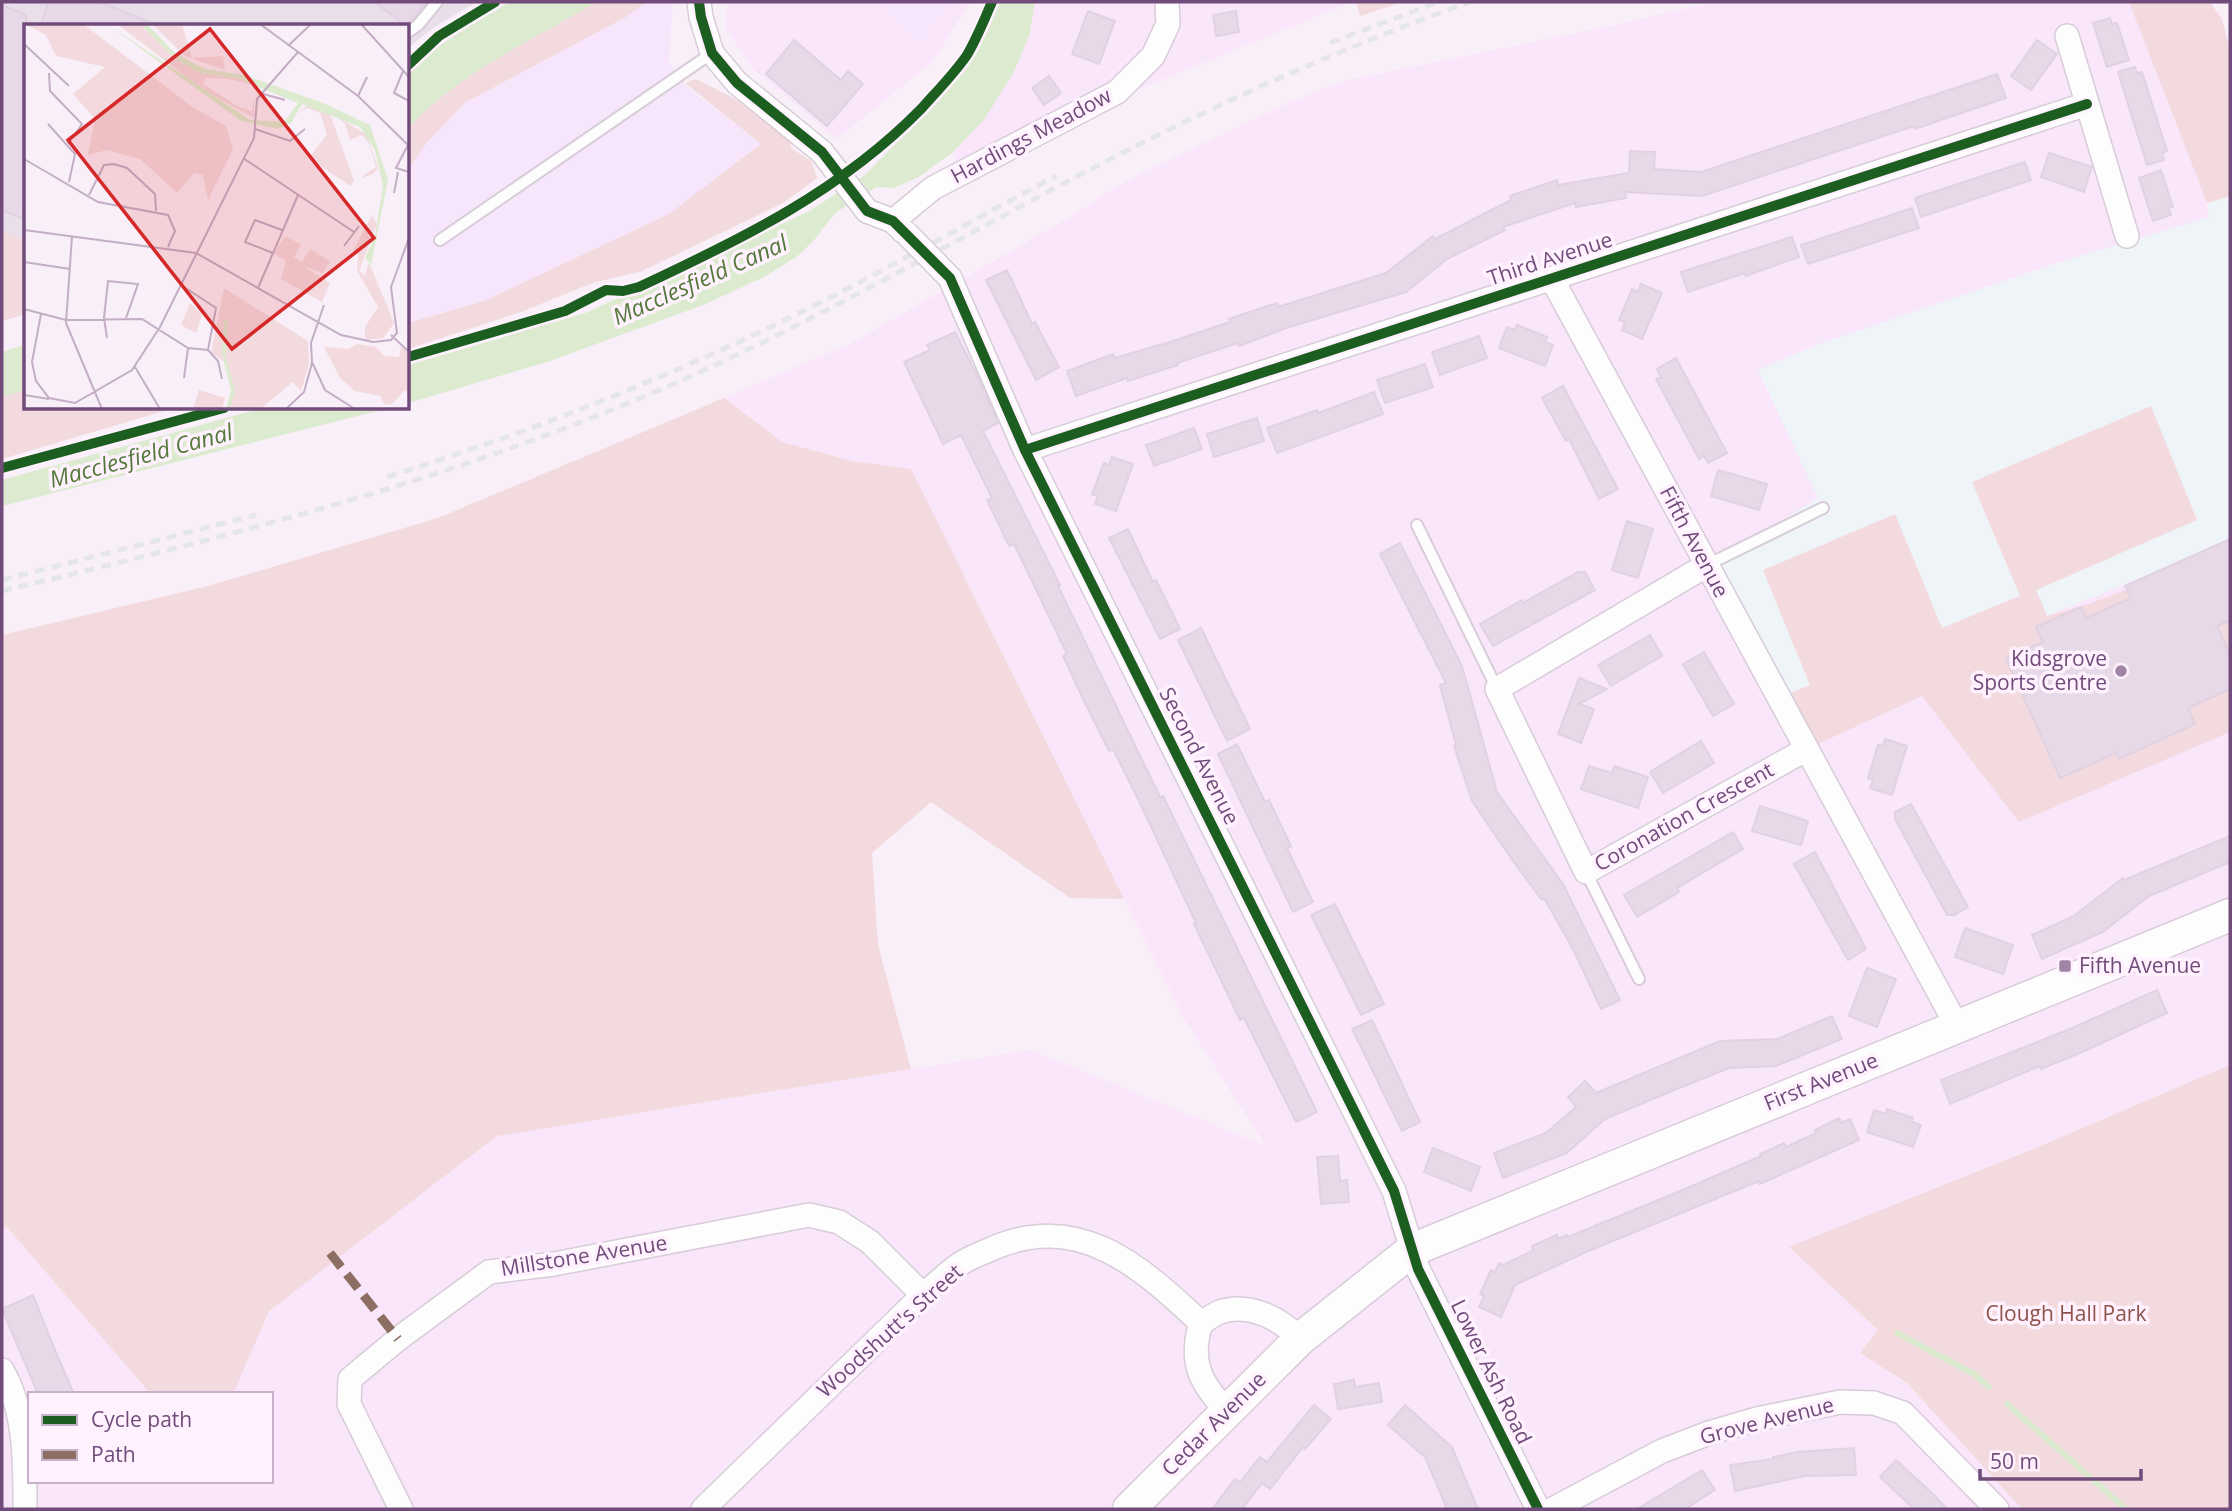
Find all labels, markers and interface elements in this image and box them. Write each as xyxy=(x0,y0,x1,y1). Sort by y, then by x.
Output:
inset map xyxy=(24,24,410,410)
street label: Hardings Meadow xyxy=(945,81,1116,189)
street label: Third Avenue xyxy=(1484,225,1616,291)
water label: Macclesfield Canal xyxy=(607,226,793,332)
water label: Macclesfield Canal xyxy=(46,415,237,495)
street label: Fifth Avenue xyxy=(1654,481,1736,602)
place label: Kidsgrove Sports Centre xyxy=(1973,644,2107,696)
marker: Kidsgrove Sports Centre xyxy=(2113,663,2129,679)
street label: Second Avenue xyxy=(1153,682,1246,829)
street label: Coronation Crescent xyxy=(1589,755,1778,877)
place label: Fifth Avenue xyxy=(2079,951,2201,979)
marker: Fifth Avenue xyxy=(2057,958,2073,974)
street label: First Avenue xyxy=(1759,1045,1882,1117)
street label: Millstone Avenue xyxy=(499,1228,669,1282)
street label: Woodshutt's Street xyxy=(810,1257,968,1403)
street label: Lower Ash Road xyxy=(1445,1295,1539,1448)
park label: Clough Hall Park xyxy=(1986,1299,2146,1327)
street label: Cedar Avenue xyxy=(1155,1365,1272,1482)
street label: Grove Avenue xyxy=(1697,1390,1837,1450)
legend xyxy=(28,1392,273,1483)
text: Cycle path xyxy=(91,1405,192,1433)
scale bar xyxy=(1980,1438,2141,1482)
text: Path xyxy=(91,1440,136,1468)
text: 50 m xyxy=(1990,1447,2039,1475)

